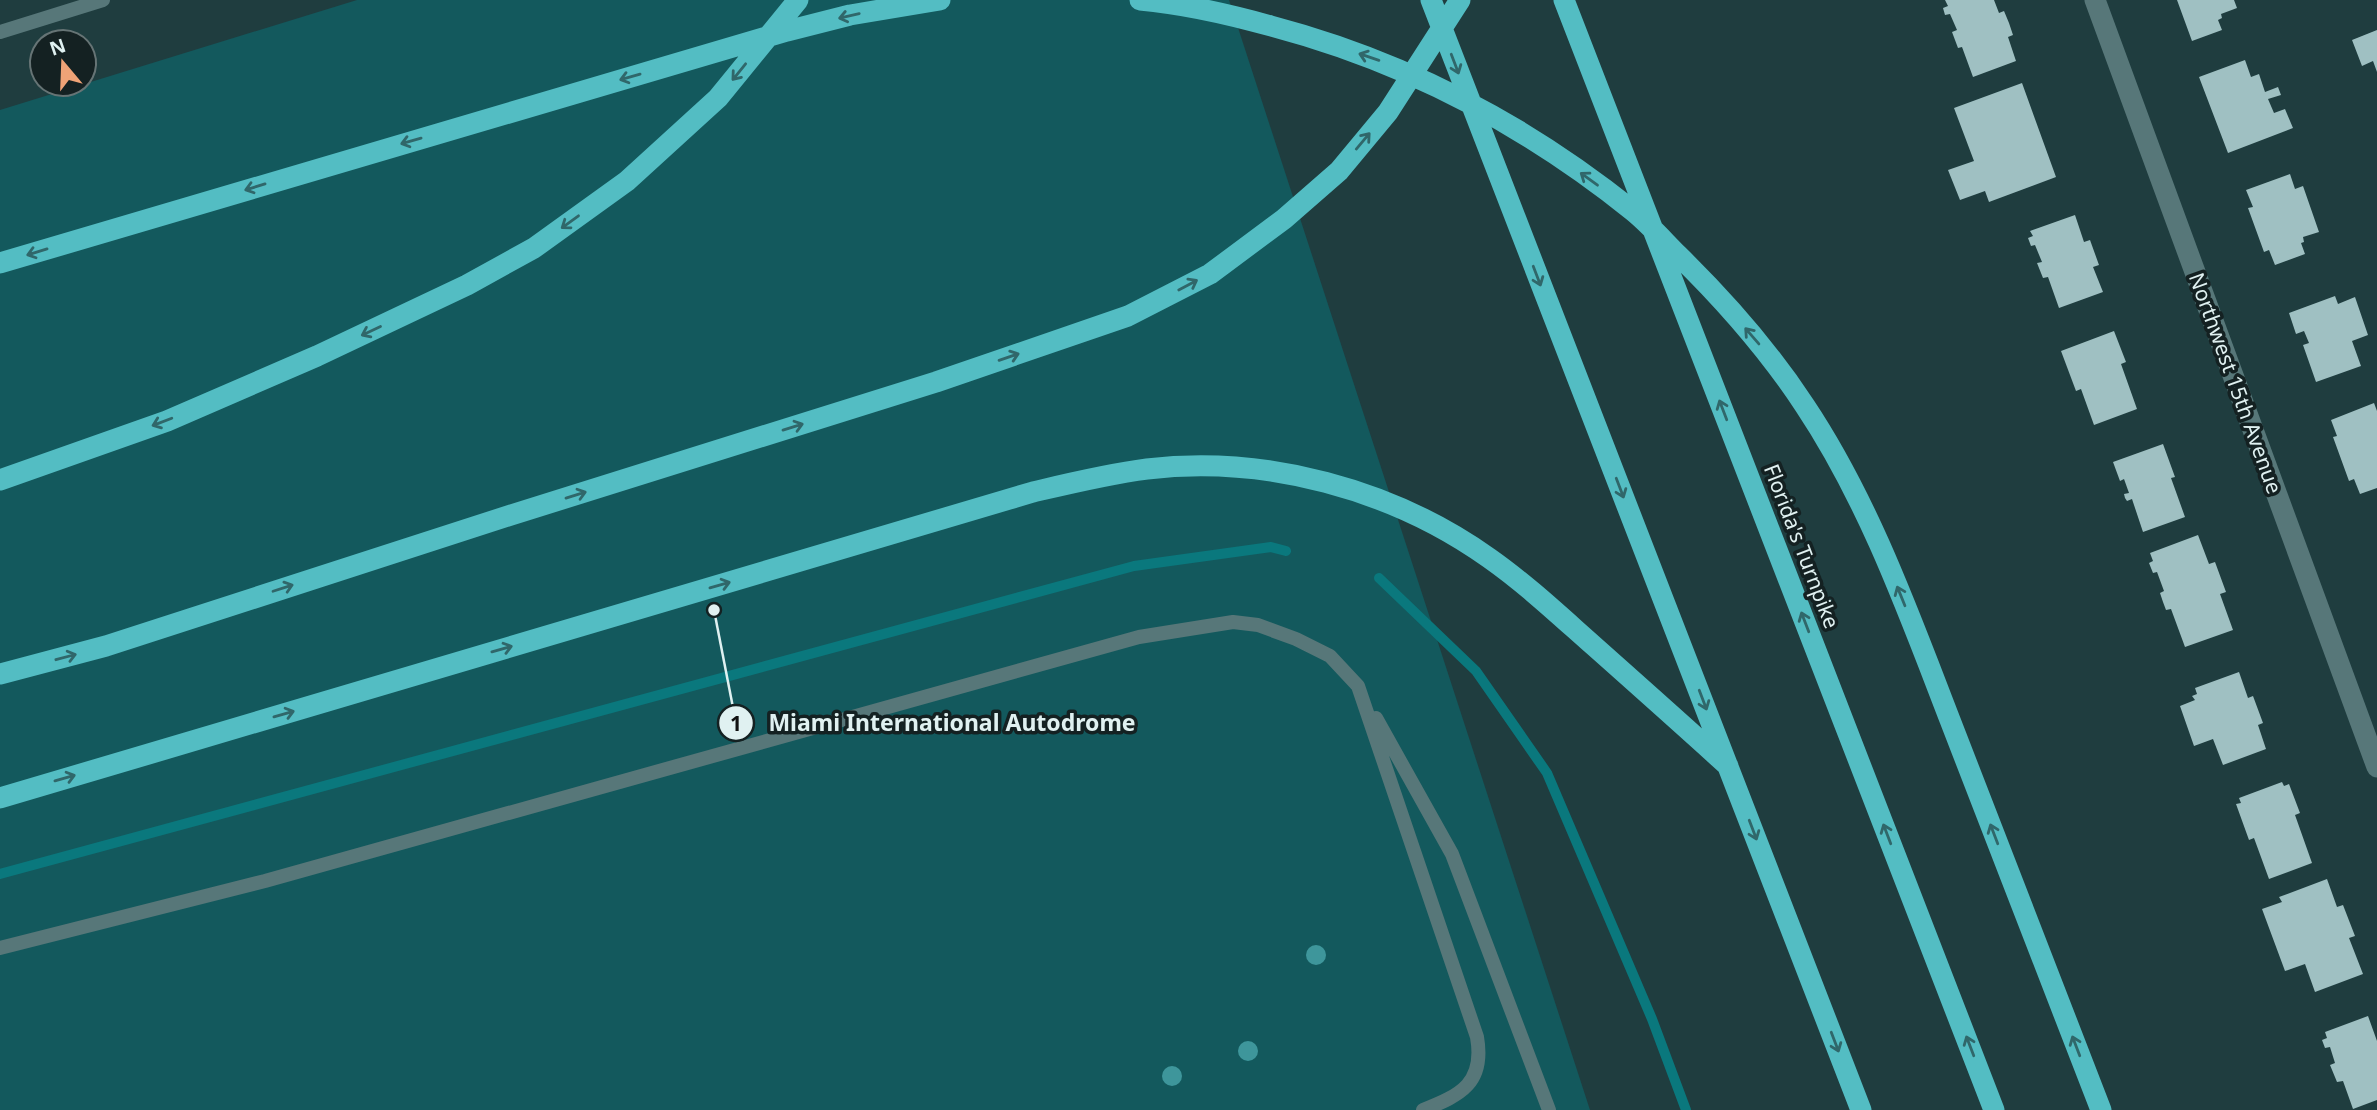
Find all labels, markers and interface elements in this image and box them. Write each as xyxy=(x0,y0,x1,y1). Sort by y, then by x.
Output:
one-way arrow xyxy=(838,9,861,23)
north arrow xyxy=(28,28,98,98)
text: N xyxy=(46,32,69,62)
one-way arrow xyxy=(1359,49,1381,62)
one-way arrow xyxy=(1450,52,1463,74)
one-way arrow xyxy=(732,62,747,80)
one-way arrow xyxy=(619,71,641,84)
one-way arrow xyxy=(1355,133,1371,151)
one-way arrow xyxy=(401,136,423,149)
one-way arrow xyxy=(1580,172,1599,186)
one-way arrow xyxy=(244,182,266,195)
one-way arrow xyxy=(561,215,580,229)
one-way arrow xyxy=(26,247,48,260)
one-way arrow xyxy=(1531,265,1544,287)
street label: Northwest 15th Avenue xyxy=(2183,269,2289,497)
one-way arrow xyxy=(1177,277,1198,291)
one-way arrow xyxy=(361,325,382,338)
one-way arrow xyxy=(1744,327,1760,345)
one-way arrow xyxy=(998,350,1020,362)
one-way arrow xyxy=(1715,400,1728,422)
one-way arrow xyxy=(152,417,174,430)
one-way arrow xyxy=(782,420,804,433)
street label: Florida's Turnpike xyxy=(1758,460,1846,632)
one-way arrow xyxy=(1614,477,1627,498)
one-way arrow xyxy=(564,487,586,500)
one-way arrow xyxy=(709,577,731,590)
one-way arrow xyxy=(271,581,293,593)
one-way arrow xyxy=(1893,586,1906,607)
one-way arrow xyxy=(1797,612,1810,634)
one-way arrow xyxy=(490,642,512,655)
one-way arrow xyxy=(54,650,77,663)
one-way arrow xyxy=(1697,689,1710,710)
callout: Miami International Autodrome xyxy=(719,701,1149,745)
one-way arrow xyxy=(272,706,294,719)
text: Miami International Autodrome xyxy=(768,706,1136,738)
text: 1 xyxy=(730,709,742,737)
one-way arrow xyxy=(54,771,76,784)
one-way arrow xyxy=(1748,819,1760,840)
one-way arrow xyxy=(1880,824,1893,846)
one-way arrow xyxy=(1987,824,2000,846)
one-way arrow xyxy=(1829,1031,1842,1053)
one-way arrow xyxy=(1962,1036,1975,1058)
one-way arrow xyxy=(2069,1036,2082,1058)

